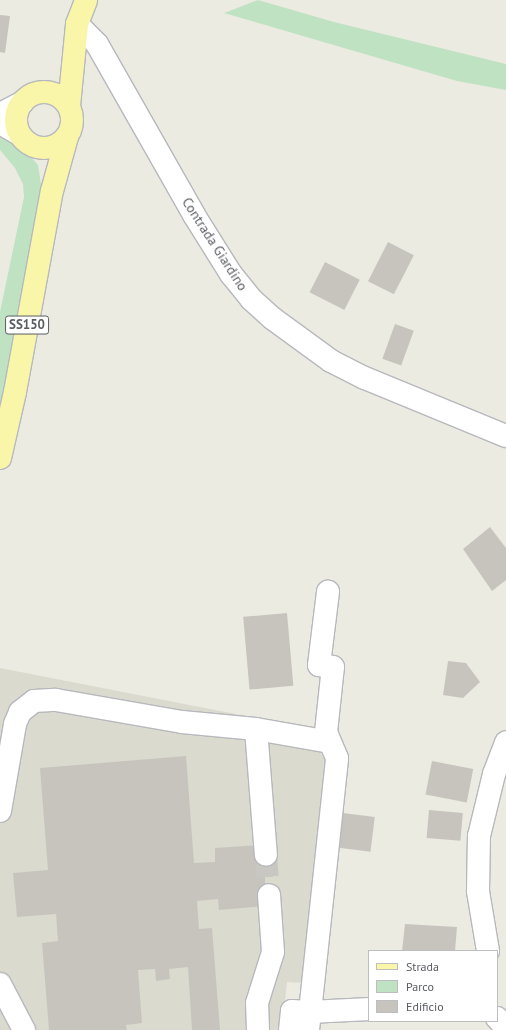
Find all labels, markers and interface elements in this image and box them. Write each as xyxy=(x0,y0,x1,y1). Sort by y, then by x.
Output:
street label: Contrada Giardino xyxy=(179,194,251,294)
road number: SS150 xyxy=(5,314,49,336)
legend xyxy=(368,950,498,1022)
text: Strada xyxy=(406,959,439,974)
text: Parco xyxy=(406,979,434,994)
text: Edificio xyxy=(406,999,444,1014)

